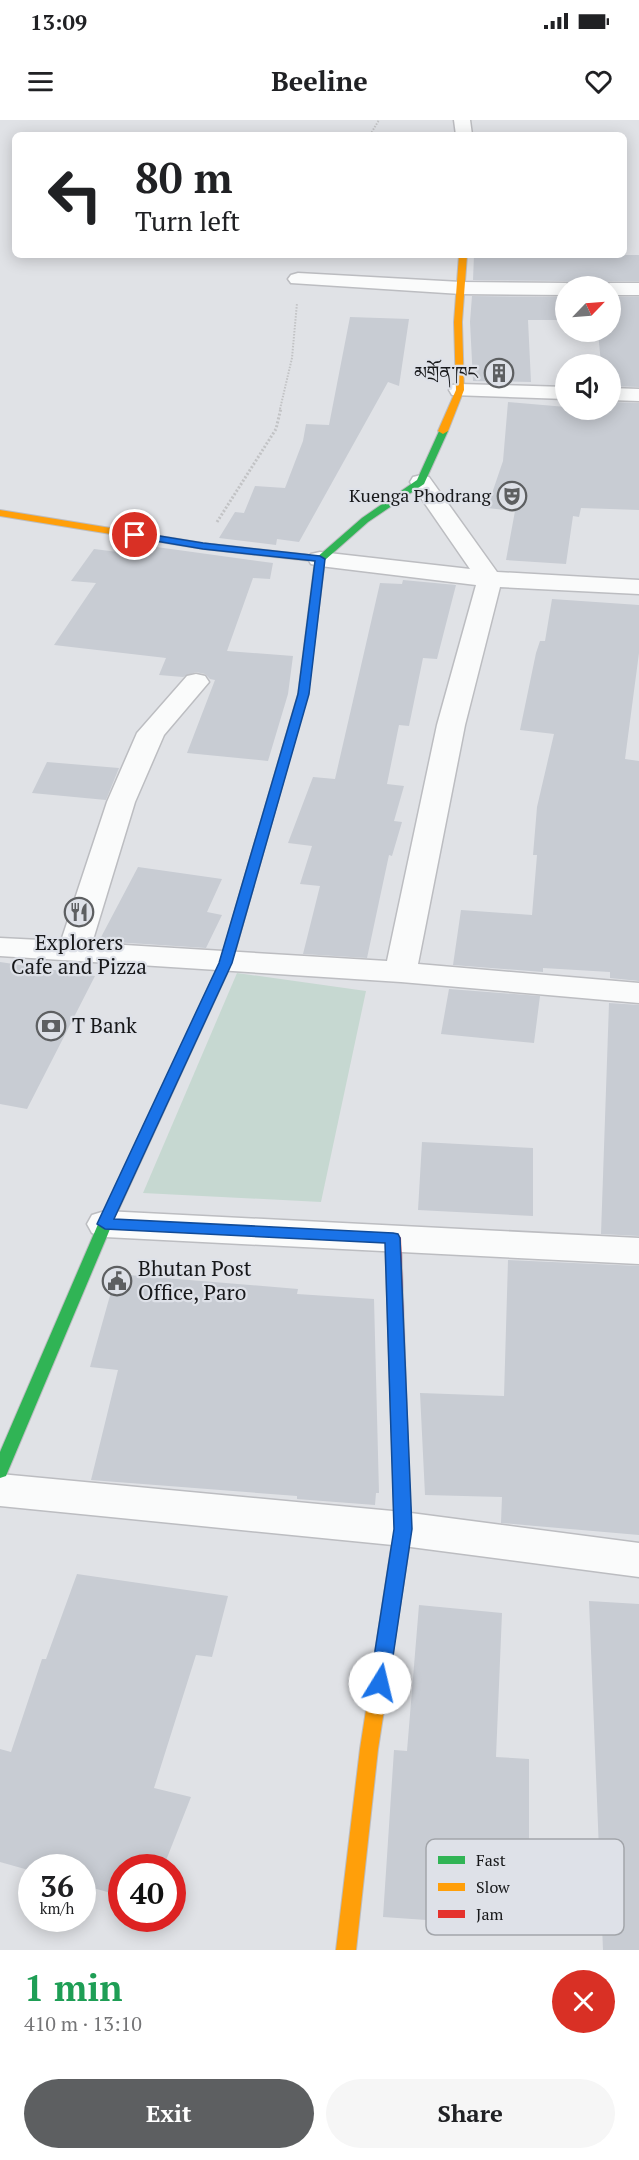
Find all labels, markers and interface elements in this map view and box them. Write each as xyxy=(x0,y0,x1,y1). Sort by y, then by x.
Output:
text: 13:09 xyxy=(30,7,87,36)
text: Beeline xyxy=(271,63,368,99)
icon: menu xyxy=(24,65,57,98)
icon: heart xyxy=(582,65,615,98)
text: 80 m xyxy=(135,149,233,205)
icon: left xyxy=(36,156,114,234)
text: Turn left xyxy=(135,203,240,239)
north arrow xyxy=(555,276,621,342)
map controls xyxy=(555,276,621,420)
button: sound xyxy=(555,354,621,420)
building icon: མགྲོན་ཁང xyxy=(483,357,515,389)
place label: མགྲོན་ཁང xyxy=(414,359,479,388)
theatre icon: Kuenga Phodrang xyxy=(496,480,528,512)
place label: Kuenga Phodrang xyxy=(349,483,492,507)
pin xyxy=(109,509,160,560)
icon: arrive xyxy=(118,518,151,551)
restaurant icon: Explorers Cafe and Pizza xyxy=(63,896,95,928)
place label: Explorers Cafe and Pizza xyxy=(11,928,147,980)
bank icon: T Bank xyxy=(35,1010,67,1042)
place label: T Bank xyxy=(72,1011,137,1039)
place label: Bhutan Post Office, Paro xyxy=(138,1254,252,1306)
public building icon: Bhutan Post Office, Paro xyxy=(101,1265,133,1297)
position arrow xyxy=(348,1651,412,1715)
legend xyxy=(426,1839,624,1935)
text: Fast xyxy=(476,1849,506,1871)
speed limit sign: 40 xyxy=(108,1854,186,1932)
text: 36 xyxy=(40,1866,74,1906)
text: Slow xyxy=(476,1876,510,1898)
text: km/h xyxy=(40,1898,74,1918)
text: Jam xyxy=(476,1903,504,1925)
text: 1 min xyxy=(24,1964,122,2011)
button: close xyxy=(552,1970,615,2033)
text: 410 m · 13:10 xyxy=(24,2010,142,2037)
button: Exit xyxy=(24,2079,314,2148)
button: Share xyxy=(326,2079,615,2148)

